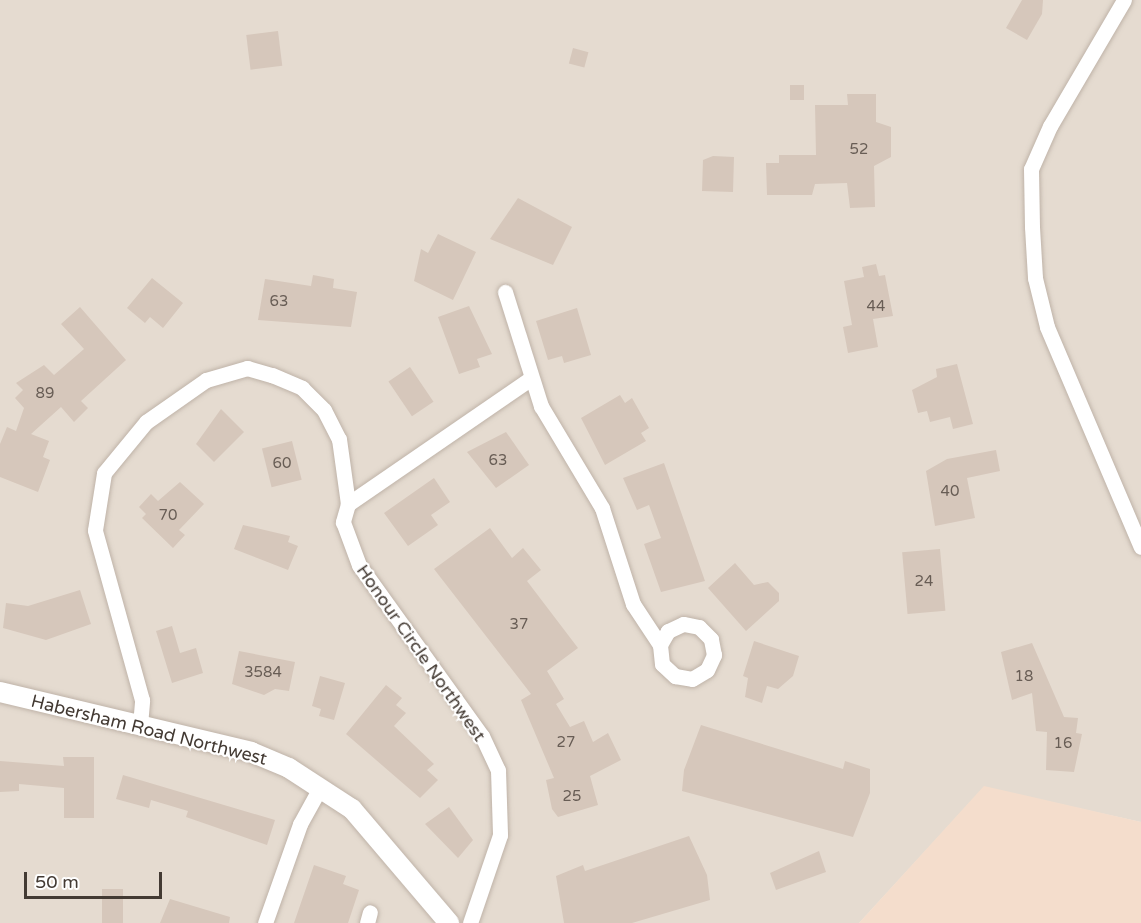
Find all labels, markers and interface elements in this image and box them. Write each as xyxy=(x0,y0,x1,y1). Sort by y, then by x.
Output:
house number: 52 xyxy=(850,141,868,159)
house number: 63 xyxy=(270,293,288,311)
house number: 44 xyxy=(867,298,885,316)
house number: 89 xyxy=(36,385,54,403)
house number: 63 xyxy=(489,452,507,470)
house number: 60 xyxy=(273,455,291,473)
house number: 40 xyxy=(941,483,959,501)
house number: 70 xyxy=(159,507,177,525)
street label: Honour Circle Northwest xyxy=(352,560,490,746)
house number: 24 xyxy=(915,573,933,591)
house number: 37 xyxy=(510,616,528,634)
house number: 3584 xyxy=(244,664,282,682)
house number: 18 xyxy=(1015,668,1033,686)
street label: Habersham Road Northwest xyxy=(29,690,269,770)
house number: 27 xyxy=(557,734,575,752)
house number: 16 xyxy=(1054,735,1072,753)
house number: 25 xyxy=(563,788,581,806)
scale bar xyxy=(27,860,165,898)
text: 50 m xyxy=(35,871,79,893)

